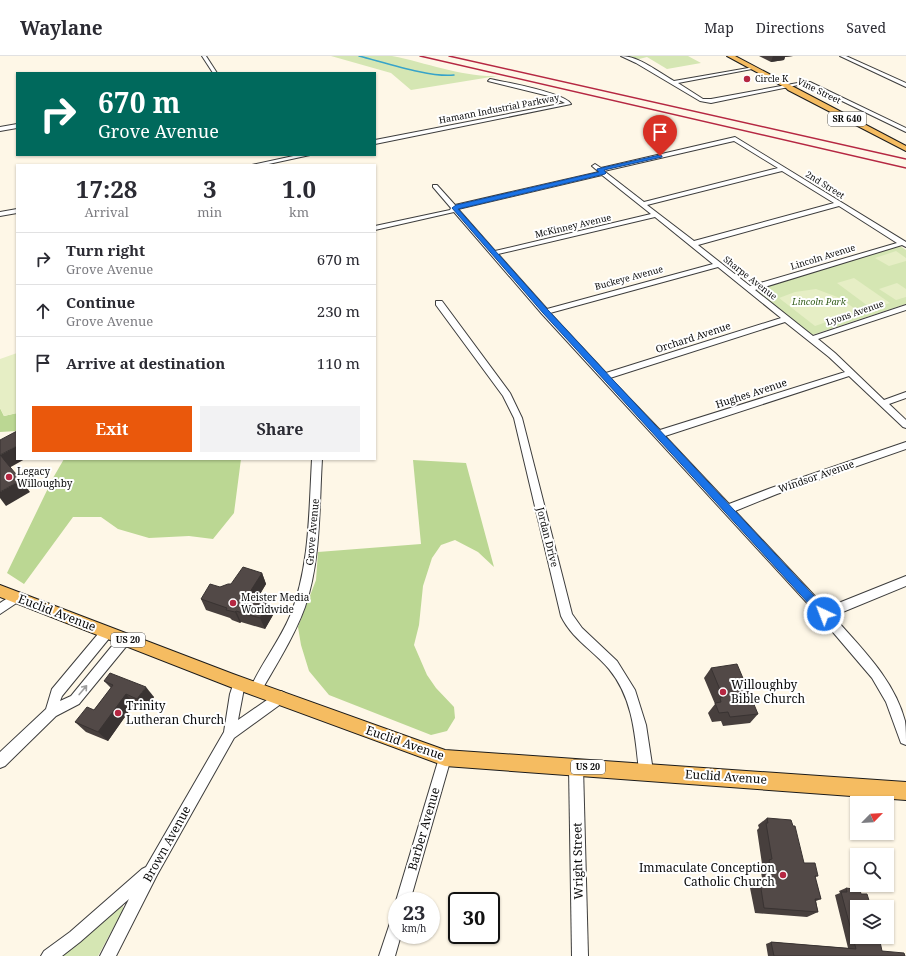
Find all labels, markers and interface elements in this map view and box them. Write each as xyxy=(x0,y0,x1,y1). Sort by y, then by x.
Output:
text: Waylane xyxy=(20,15,103,41)
text: Map xyxy=(704,18,734,37)
text: Directions xyxy=(756,18,824,37)
text: Saved xyxy=(846,18,886,37)
place label: Circle K xyxy=(755,72,789,85)
marker: Circle K xyxy=(742,74,752,84)
street label: Vine Street xyxy=(795,74,843,107)
text: 670 m xyxy=(98,83,180,121)
icon: right xyxy=(32,88,84,140)
street label: Hamann Industrial Parkway xyxy=(438,90,561,127)
road number: SR 640 xyxy=(828,112,866,126)
pin xyxy=(643,115,677,156)
text: Grove Avenue xyxy=(98,119,219,143)
icon: arrive xyxy=(649,121,671,143)
street label: 2nd Street xyxy=(803,167,847,202)
text: 17:28 xyxy=(76,172,137,205)
text: 3 xyxy=(203,172,216,205)
text: 1.0 xyxy=(282,172,316,205)
text: Arrival xyxy=(84,203,129,221)
text: min xyxy=(197,203,222,221)
text: km xyxy=(289,203,309,221)
street label: McKinney Avenue xyxy=(533,210,613,241)
text: Turn right xyxy=(66,240,145,260)
street label: Lincoln Avenue xyxy=(789,240,857,273)
icon: right xyxy=(32,248,54,270)
text: 670 m xyxy=(317,249,360,269)
street label: Sharpe Avenue xyxy=(721,253,780,303)
text: Grove Avenue xyxy=(66,260,153,278)
street label: Buckeye Avenue xyxy=(593,262,665,293)
text: Continue xyxy=(66,292,135,312)
park label: Lincoln Park xyxy=(791,295,847,308)
street label: Lyons Avenue xyxy=(824,297,885,328)
icon: ahead xyxy=(32,300,54,322)
text: 230 m xyxy=(317,301,360,321)
text: Grove Avenue xyxy=(66,312,153,330)
street label: Orchard Avenue xyxy=(654,318,732,356)
icon: arrive xyxy=(32,352,54,374)
text: Arrive at destination xyxy=(66,353,225,373)
text: 110 m xyxy=(317,353,360,373)
street label: Hughes Avenue xyxy=(714,375,788,411)
button: Exit xyxy=(32,406,192,452)
button: Share xyxy=(200,406,360,452)
street label: Windsor Avenue xyxy=(776,456,856,496)
place label: Legacy Willoughby xyxy=(17,464,73,490)
marker: Legacy Willoughby xyxy=(4,472,14,482)
street label: Grove Avenue xyxy=(302,498,322,566)
street label: Jordan Drive xyxy=(534,505,562,568)
street label: Euclid Avenue xyxy=(16,590,98,635)
place label: Meister Media Worldwide xyxy=(241,590,310,616)
position arrow xyxy=(803,593,845,635)
marker: Meister Media Worldwide xyxy=(228,598,238,608)
road number: US 20 xyxy=(111,633,145,647)
place label: Willoughby Bible Church xyxy=(731,676,805,707)
one-way arrow xyxy=(79,685,88,695)
marker: Willoughby Bible Church xyxy=(718,687,728,697)
place label: Trinity Lutheran Church xyxy=(126,697,225,728)
marker: Trinity Lutheran Church xyxy=(113,708,123,718)
street label: Euclid Avenue xyxy=(364,721,447,764)
road number: US 20 xyxy=(571,760,605,774)
street label: Euclid Avenue xyxy=(685,765,767,788)
street label: Barber Avenue xyxy=(404,785,444,872)
north arrow xyxy=(850,796,894,840)
map controls xyxy=(850,796,894,944)
street label: Brown Avenue xyxy=(139,803,194,885)
street label: Wright Street xyxy=(568,822,587,900)
button: search xyxy=(850,848,894,892)
place label: Immaculate Conception Catholic Church xyxy=(639,859,775,890)
marker: Immaculate Conception Catholic Church xyxy=(778,870,788,880)
speed limit sign: 30 xyxy=(448,892,500,944)
text: 23 xyxy=(403,899,425,926)
button: layers xyxy=(850,900,894,944)
text: km/h xyxy=(402,921,426,935)

